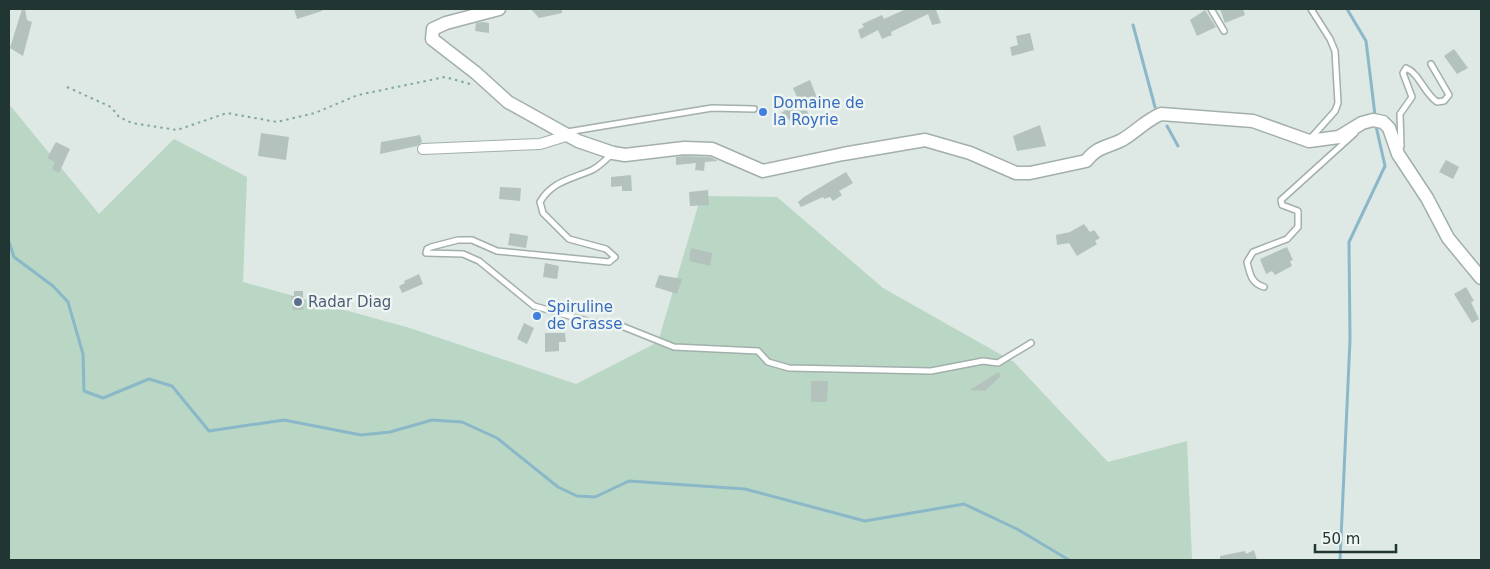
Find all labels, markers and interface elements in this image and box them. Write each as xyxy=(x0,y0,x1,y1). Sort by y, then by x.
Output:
place label: Domaine de la Royrie xyxy=(773,94,864,129)
marker: Domaine de la Royrie xyxy=(757,106,769,118)
place label: Radar Diag xyxy=(308,293,391,311)
marker: Radar Diag xyxy=(292,296,304,308)
place label: Spiruline de Grasse xyxy=(547,298,622,333)
marker: Spiruline de Grasse xyxy=(531,310,543,322)
scale bar xyxy=(1315,522,1396,554)
text: 50 m xyxy=(1322,530,1360,548)

